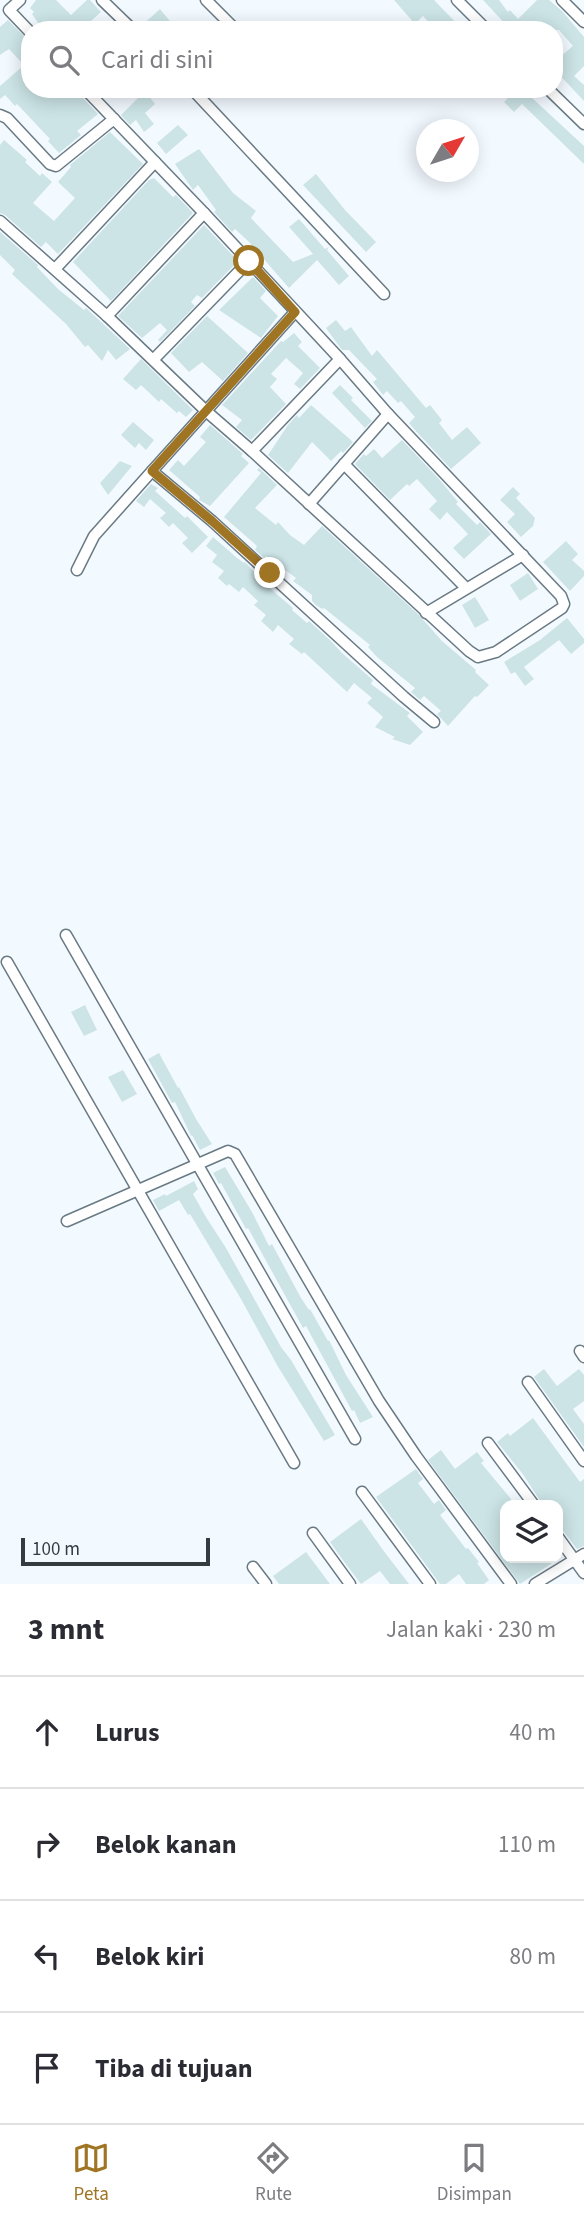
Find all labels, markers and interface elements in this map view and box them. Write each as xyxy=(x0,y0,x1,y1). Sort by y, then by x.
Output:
search box xyxy=(21,21,563,98)
icon: search xyxy=(45,41,83,79)
text: Cari di sini xyxy=(101,41,214,78)
north arrow xyxy=(416,119,479,182)
route start xyxy=(233,245,264,276)
route end xyxy=(254,557,285,588)
map controls xyxy=(500,1500,563,1563)
button: layers xyxy=(500,1500,563,1563)
scale bar xyxy=(21,1535,210,1567)
text: 100 m xyxy=(32,1536,80,1563)
text: 3 mnt xyxy=(28,1608,104,1651)
text: Jalan kaki · 230 m xyxy=(386,1613,556,1646)
icon: ahead xyxy=(28,1713,66,1751)
text: Lurus xyxy=(95,1714,160,1751)
text: 40 m xyxy=(509,1716,556,1749)
icon: right xyxy=(28,1825,66,1863)
text: Belok kanan xyxy=(95,1826,237,1863)
text: 110 m xyxy=(498,1828,556,1861)
icon: left xyxy=(28,1937,66,1975)
text: Belok kiri xyxy=(95,1938,204,1975)
text: 80 m xyxy=(509,1940,556,1973)
icon: arrive xyxy=(28,2049,66,2087)
text: Tiba di tujuan xyxy=(95,2050,253,2087)
tab: Peta xyxy=(72,2139,110,2208)
tab: Rute xyxy=(254,2139,292,2208)
tab: Disimpan xyxy=(437,2139,512,2208)

